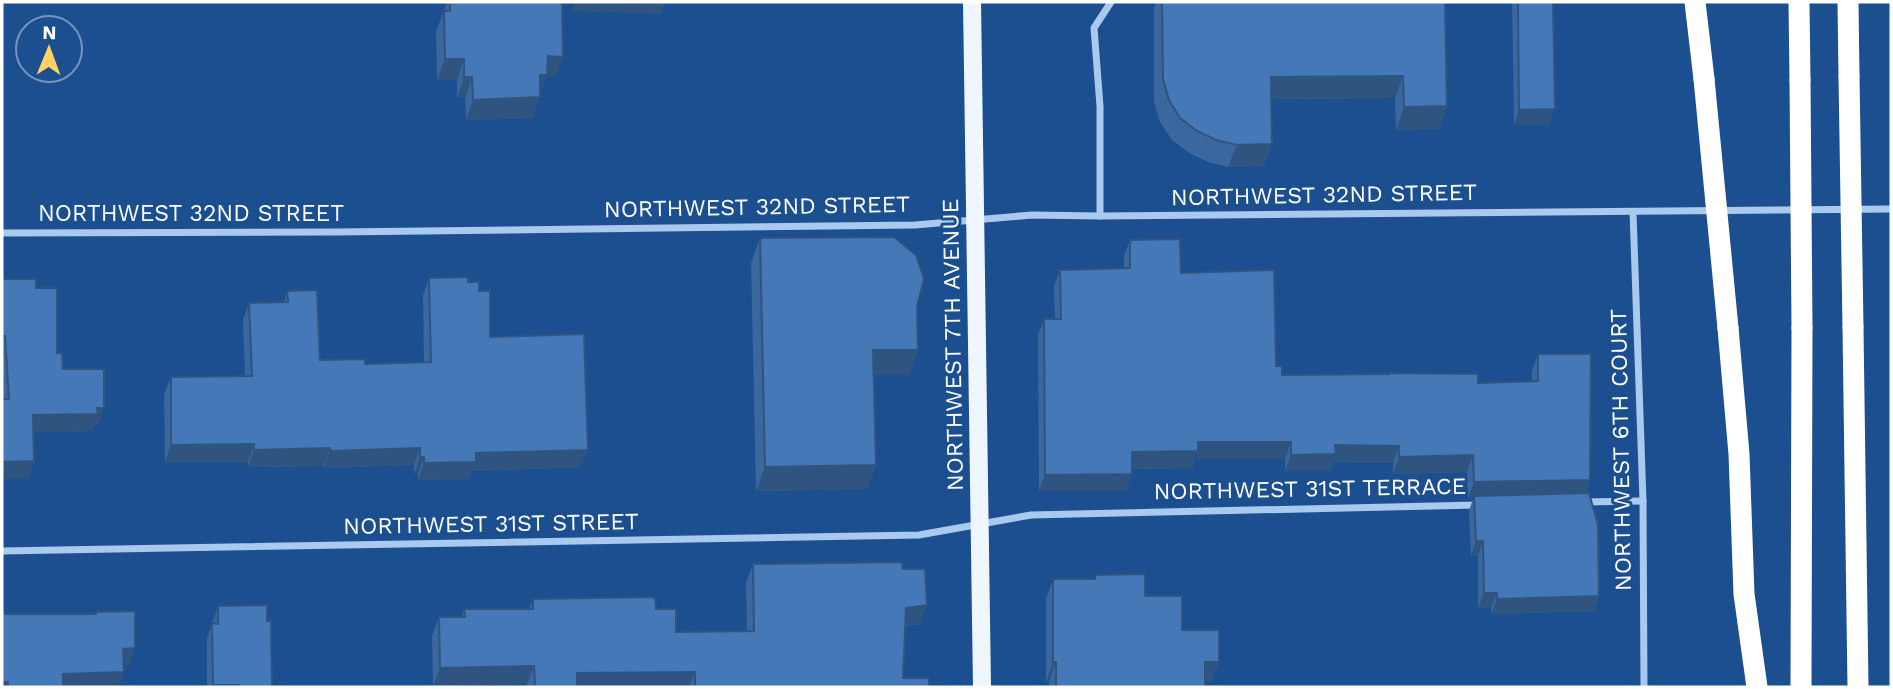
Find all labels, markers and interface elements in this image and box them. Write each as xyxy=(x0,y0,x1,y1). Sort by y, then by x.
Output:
north arrow xyxy=(14,14,84,84)
text: N xyxy=(42,21,57,44)
street label: NORTHWEST 32ND STREET xyxy=(1171,179,1477,211)
street label: NORTHWEST 32ND STREET xyxy=(604,191,910,223)
street label: NORTHWEST 7TH AVENUE xyxy=(937,199,969,491)
street label: NORTHWEST 32ND STREET xyxy=(38,200,344,227)
street label: NORTHWEST 6TH COURT xyxy=(1605,309,1637,591)
street label: NORTHWEST 31ST TERRACE xyxy=(1153,473,1467,505)
street label: NORTHWEST 31ST STREET xyxy=(343,508,639,540)

